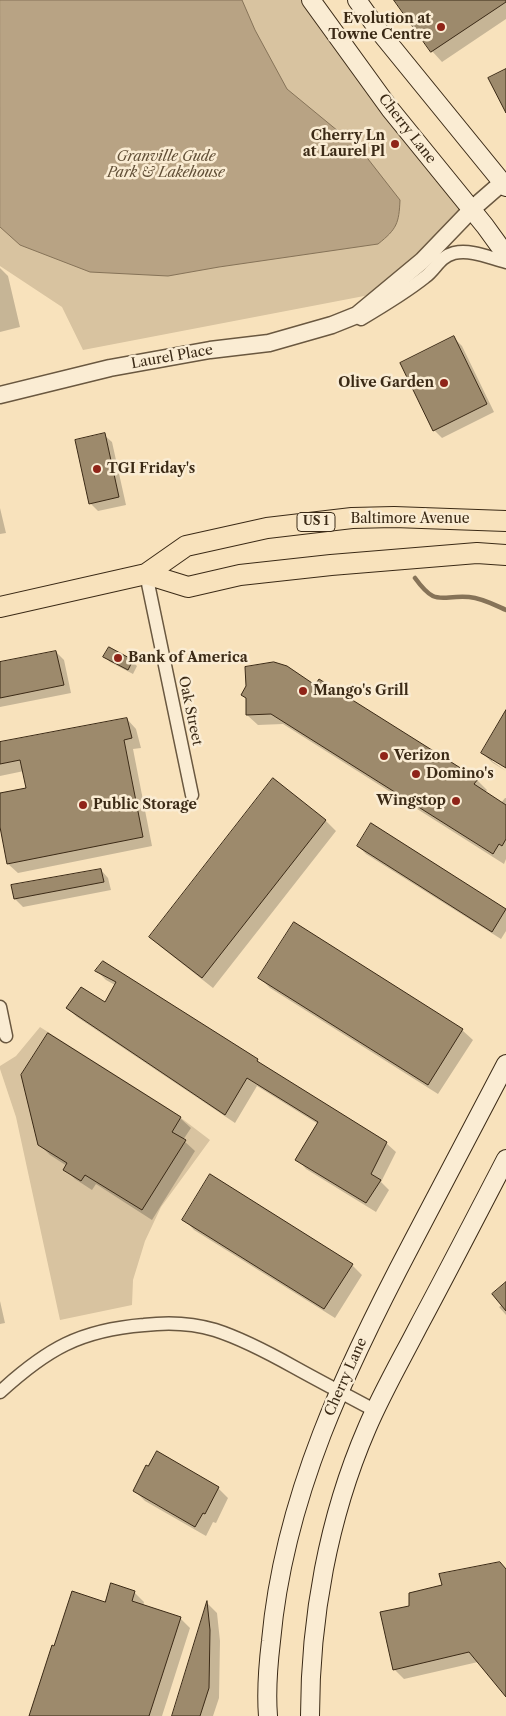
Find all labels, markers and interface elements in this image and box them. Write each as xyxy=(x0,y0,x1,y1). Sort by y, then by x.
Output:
place label: Evolution at Towne Centre xyxy=(328,11,431,44)
marker: Evolution at Towne Centre xyxy=(435,21,447,33)
street label: Cherry Lane xyxy=(375,91,439,167)
place label: Cherry Ln at Laurel Pl xyxy=(303,128,385,160)
marker: Cherry Ln at Laurel Pl xyxy=(389,138,401,150)
park label: Granville Gude Park & Lakehouse xyxy=(107,149,225,182)
street label: Laurel Place xyxy=(130,342,214,372)
place label: Olive Garden xyxy=(338,375,434,391)
marker: Olive Garden xyxy=(438,377,450,389)
place label: TGI Friday's xyxy=(107,461,195,477)
marker: TGI Friday's xyxy=(91,463,103,475)
street label: Baltimore Avenue xyxy=(350,511,470,527)
road number: US 1 xyxy=(297,512,335,532)
place label: Bank of America xyxy=(128,650,248,666)
marker: Bank of America xyxy=(112,652,124,664)
street label: Oak Street xyxy=(174,675,206,747)
place label: Mango's Grill xyxy=(313,683,409,699)
marker: Mango's Grill xyxy=(297,685,309,697)
place label: Verizon xyxy=(394,748,450,764)
marker: Verizon xyxy=(378,750,390,762)
place label: Domino's xyxy=(426,766,494,782)
marker: Domino's xyxy=(410,768,422,780)
place label: Wingstop xyxy=(376,793,446,809)
marker: Wingstop xyxy=(450,795,462,807)
place label: Public Storage xyxy=(93,797,197,813)
marker: Public Storage xyxy=(77,799,89,811)
street label: Cherry Lane xyxy=(321,1335,371,1419)

